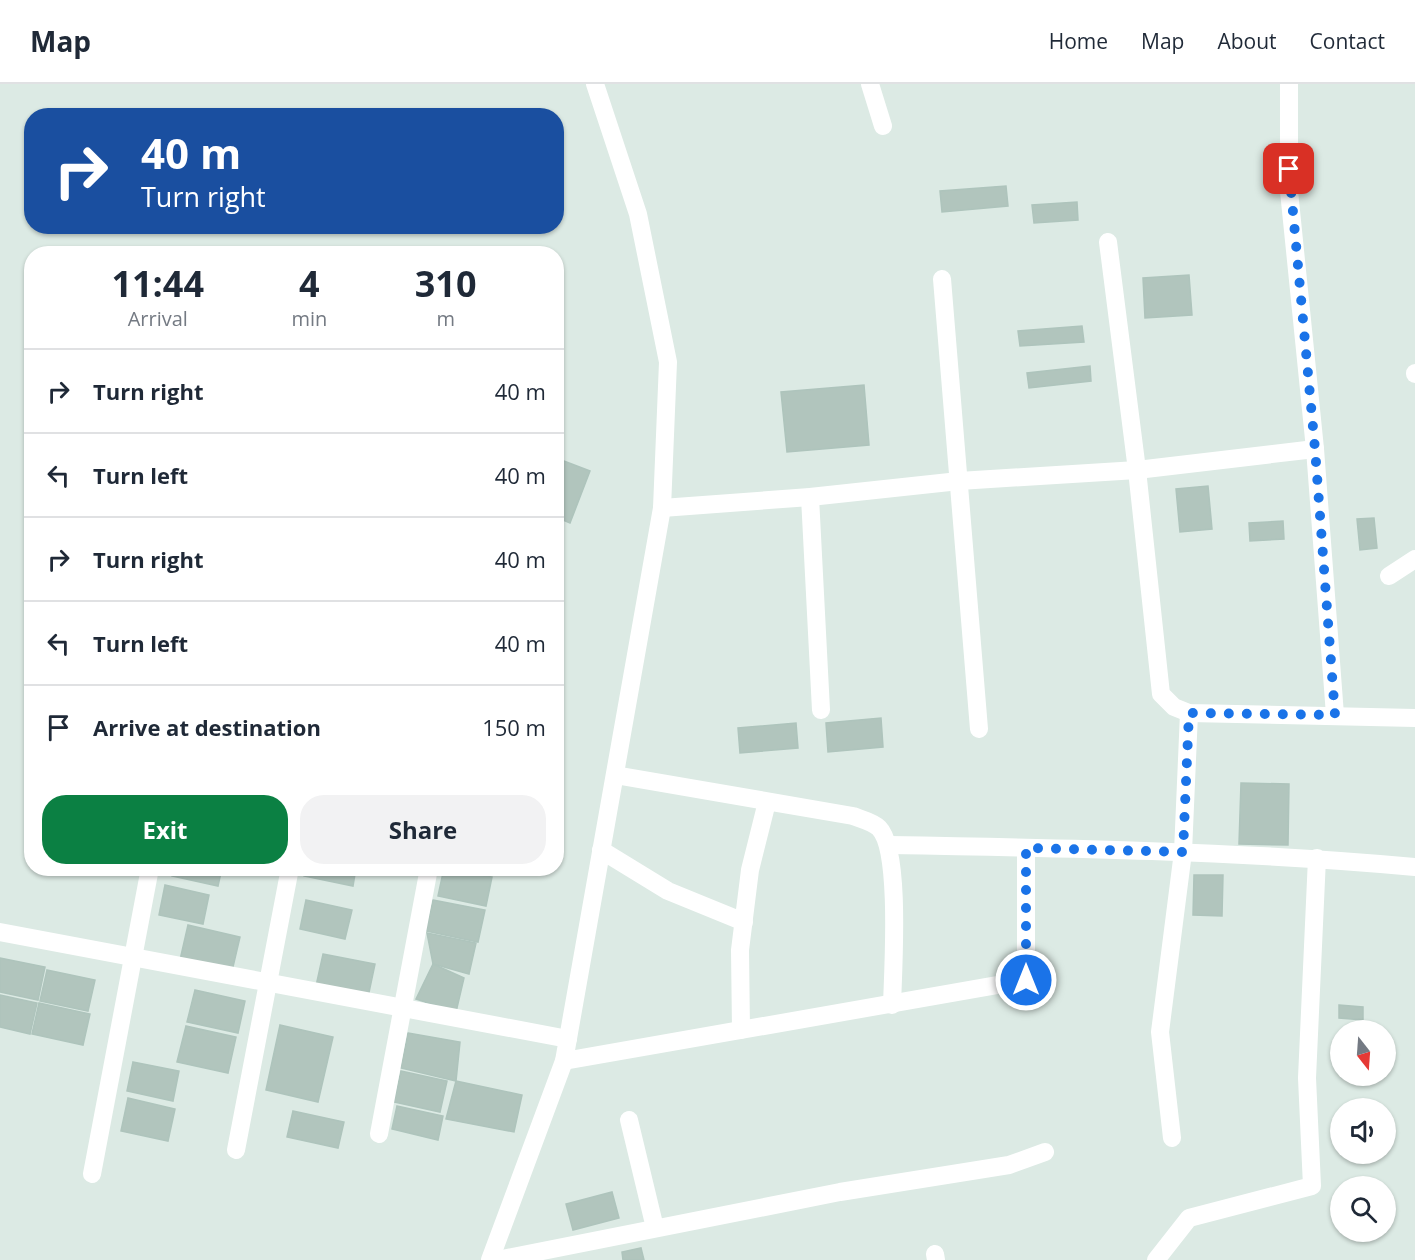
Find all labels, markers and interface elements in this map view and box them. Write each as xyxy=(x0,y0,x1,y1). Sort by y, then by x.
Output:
text: Map xyxy=(30,22,91,60)
text: Home xyxy=(1049,27,1108,55)
text: Map xyxy=(1141,27,1184,55)
text: About xyxy=(1217,27,1277,55)
text: Contact xyxy=(1310,27,1385,55)
text: 40 m xyxy=(141,124,241,181)
icon: right xyxy=(42,132,120,210)
pin xyxy=(1263,143,1314,194)
icon: arrive xyxy=(1272,152,1305,185)
text: Turn right xyxy=(141,178,266,215)
text: 11:44 xyxy=(111,259,204,308)
text: 4 xyxy=(299,259,320,308)
text: 310 xyxy=(415,259,477,308)
text: Arrival xyxy=(128,305,188,332)
text: min xyxy=(291,305,327,332)
text: m xyxy=(436,305,455,332)
icon: right xyxy=(42,375,75,408)
text: Turn right xyxy=(93,376,204,406)
text: 40 m xyxy=(495,376,546,406)
icon: left xyxy=(42,459,75,492)
text: Turn left xyxy=(93,460,188,490)
text: 40 m xyxy=(495,460,546,490)
icon: right xyxy=(42,543,75,576)
text: Turn right xyxy=(93,544,204,574)
text: 40 m xyxy=(495,544,546,574)
icon: left xyxy=(42,627,75,660)
text: Turn left xyxy=(93,628,188,658)
text: 40 m xyxy=(495,628,546,658)
icon: arrive xyxy=(42,711,75,744)
text: Arrive at destination xyxy=(93,712,321,742)
text: 150 m xyxy=(482,712,546,742)
button: Exit xyxy=(42,795,288,864)
button: Share xyxy=(300,795,546,864)
position arrow xyxy=(994,948,1058,1012)
north arrow xyxy=(1330,1020,1396,1086)
map controls xyxy=(1330,1020,1396,1242)
button: sound xyxy=(1330,1098,1396,1164)
button: search xyxy=(1330,1176,1396,1242)

